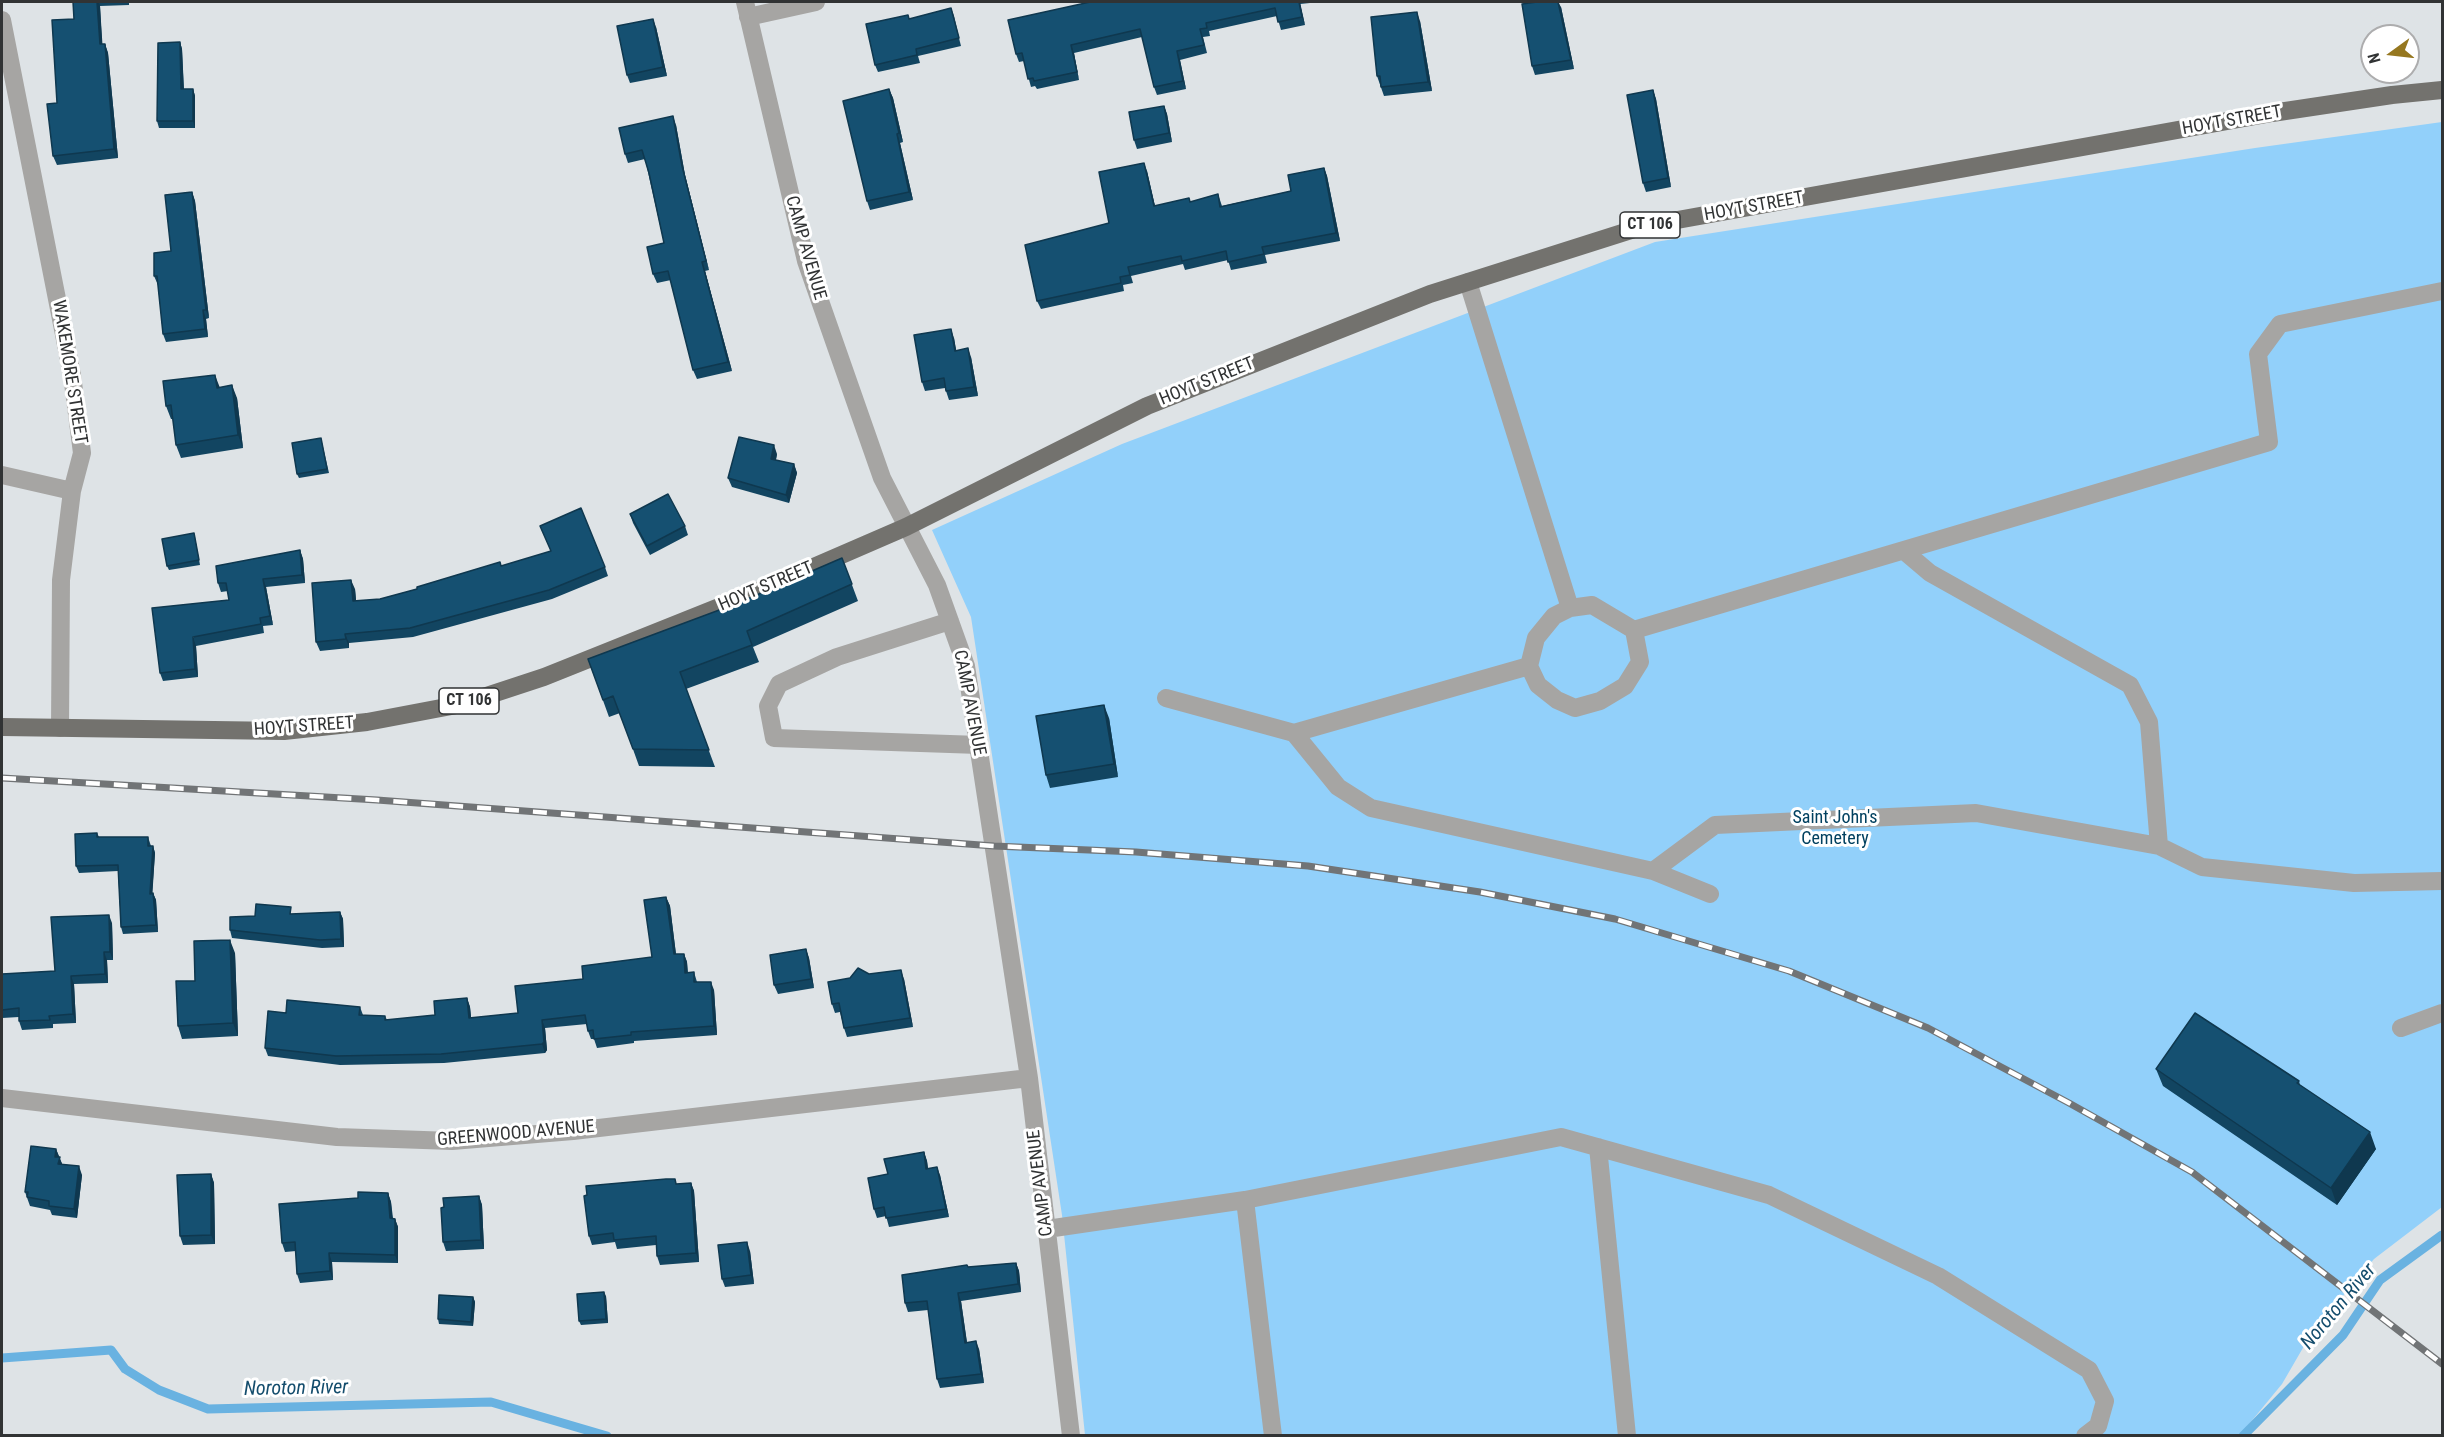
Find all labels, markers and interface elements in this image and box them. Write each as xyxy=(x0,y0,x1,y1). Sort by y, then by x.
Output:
north arrow xyxy=(2360,24,2420,84)
text: N xyxy=(2364,51,2385,65)
street label: HOYT STREET xyxy=(2181,102,2283,140)
street label: HOYT STREET xyxy=(1703,188,1805,226)
street label: CAMP AVENUE xyxy=(780,194,830,302)
road number: CT 106 xyxy=(1620,212,1680,238)
street label: WAKEMORE STREET xyxy=(47,299,91,445)
street label: HOYT STREET xyxy=(1156,353,1258,411)
street label: HOYT STREET xyxy=(716,557,816,617)
street label: CAMP AVENUE xyxy=(948,648,990,758)
road number: CT 106 xyxy=(439,688,499,714)
street label: HOYT STREET xyxy=(253,713,355,741)
park label: Saint John's Cemetery xyxy=(1792,807,1878,850)
street label: GREENWOOD AVENUE xyxy=(436,1116,596,1152)
street label: CAMP AVENUE xyxy=(1024,1129,1058,1237)
water label: Noroton River xyxy=(2296,1259,2382,1355)
water label: Noroton River xyxy=(244,1376,348,1402)

